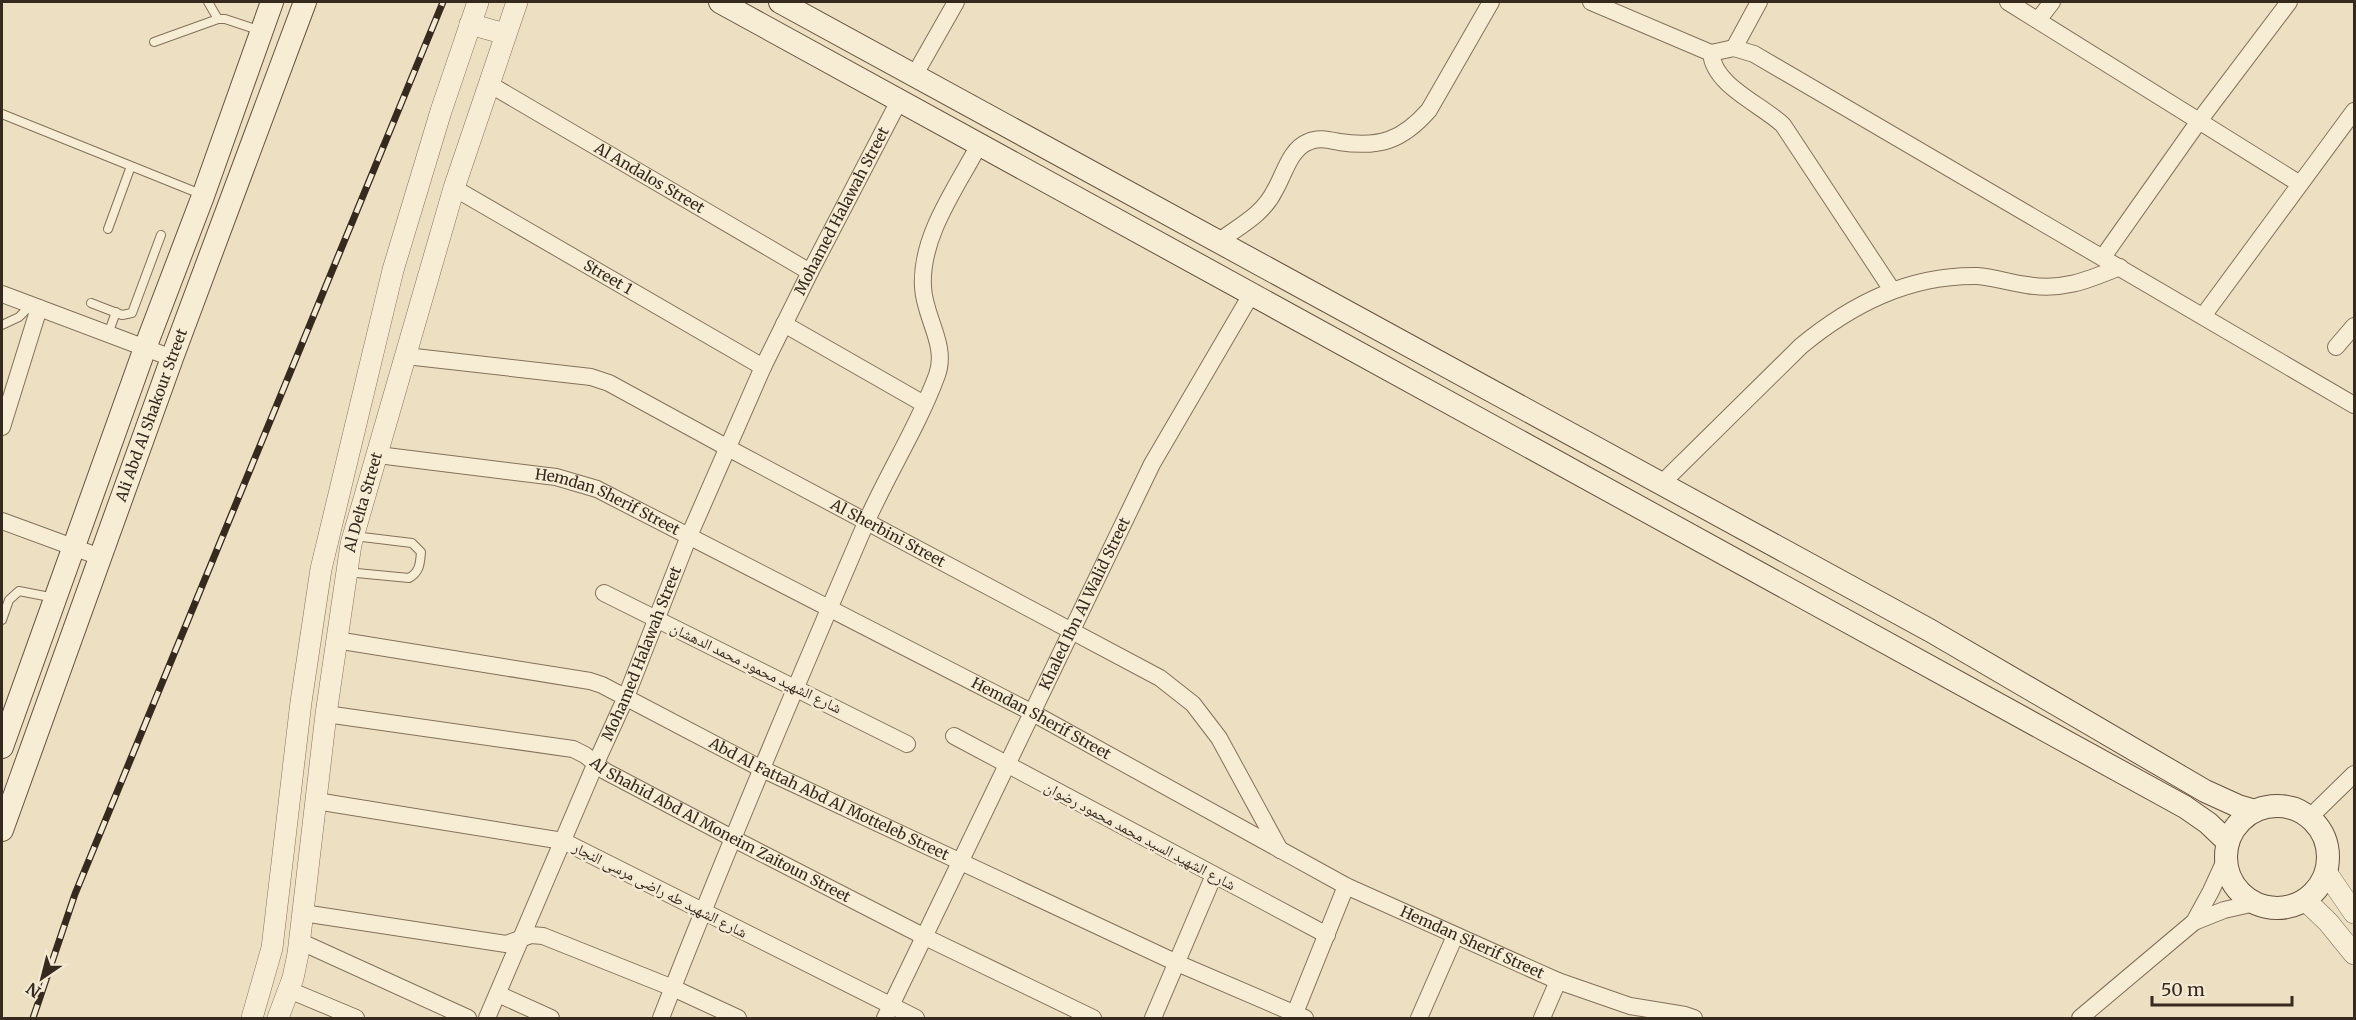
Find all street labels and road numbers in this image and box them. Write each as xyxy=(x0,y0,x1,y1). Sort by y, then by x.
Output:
street label: Mohamed Halawah Street xyxy=(790,123,893,298)
street label: Al Andalos Street xyxy=(590,137,708,217)
street label: Street 1 xyxy=(580,255,636,298)
street label: Ali Abd Al Shakour Street xyxy=(111,326,191,505)
street label: Al Delta Street xyxy=(340,450,386,555)
street label: Hemdan Sherif Street xyxy=(534,464,683,539)
street label: Al Sherbini Street xyxy=(827,494,949,571)
street label: Khaled Ibn Al Walid Street xyxy=(1035,514,1134,693)
street label: Mohamed Halawah Street xyxy=(597,563,685,744)
street label: شارع الشهيد محمود محمد الدهشان xyxy=(667,618,845,718)
street label: Hemdan Sherif Street xyxy=(968,673,1115,763)
street label: Abd Al Fattah Abd Al Motteleb Street xyxy=(705,733,952,864)
street label: Al Shahid Abd Al Moneim Zaitoun Street xyxy=(586,752,854,906)
street label: شارع الشهيد السيد محمد محمود رضوان xyxy=(1041,777,1239,895)
street label: شارع الشهيد طه راضى مرسى النجار xyxy=(569,837,751,943)
street label: Hemdan Sherif Street xyxy=(1397,902,1547,983)

